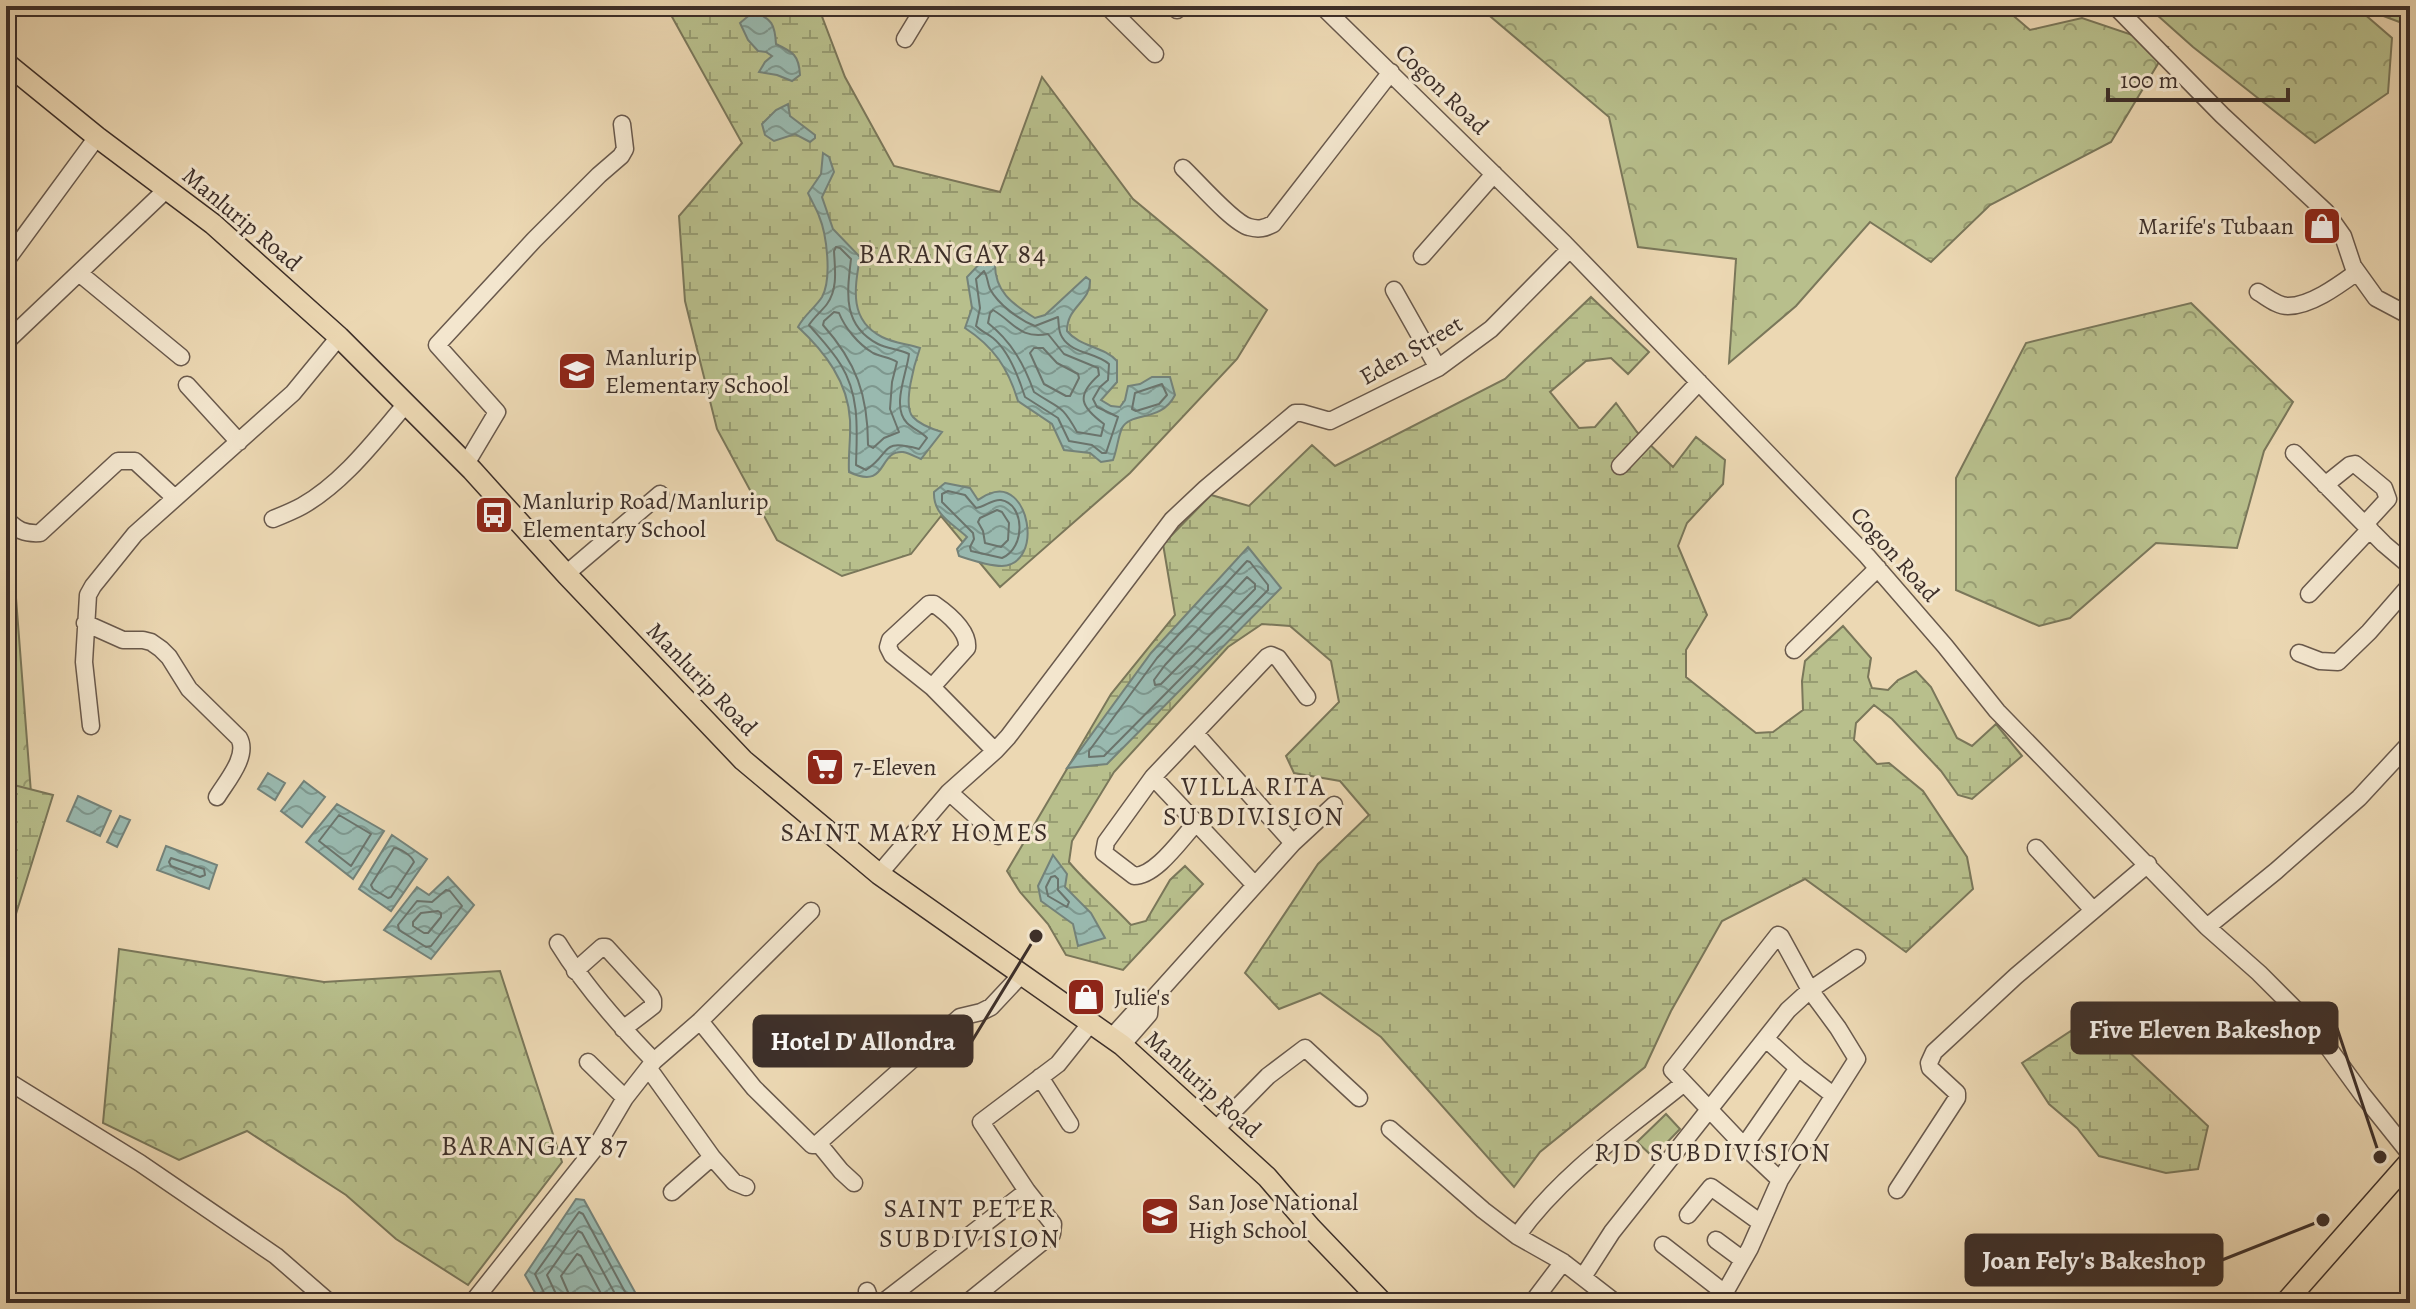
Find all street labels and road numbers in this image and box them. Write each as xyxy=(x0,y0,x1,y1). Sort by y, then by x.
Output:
street label: Cogon Road xyxy=(1388,36,1496,142)
street label: Manlurip Road xyxy=(176,160,309,278)
street label: Eden Street xyxy=(1354,308,1468,392)
street label: Cogon Road xyxy=(1844,499,1947,609)
street label: Manlurip Road xyxy=(640,615,765,743)
street label: Manlurip Road xyxy=(1138,1023,1268,1145)

